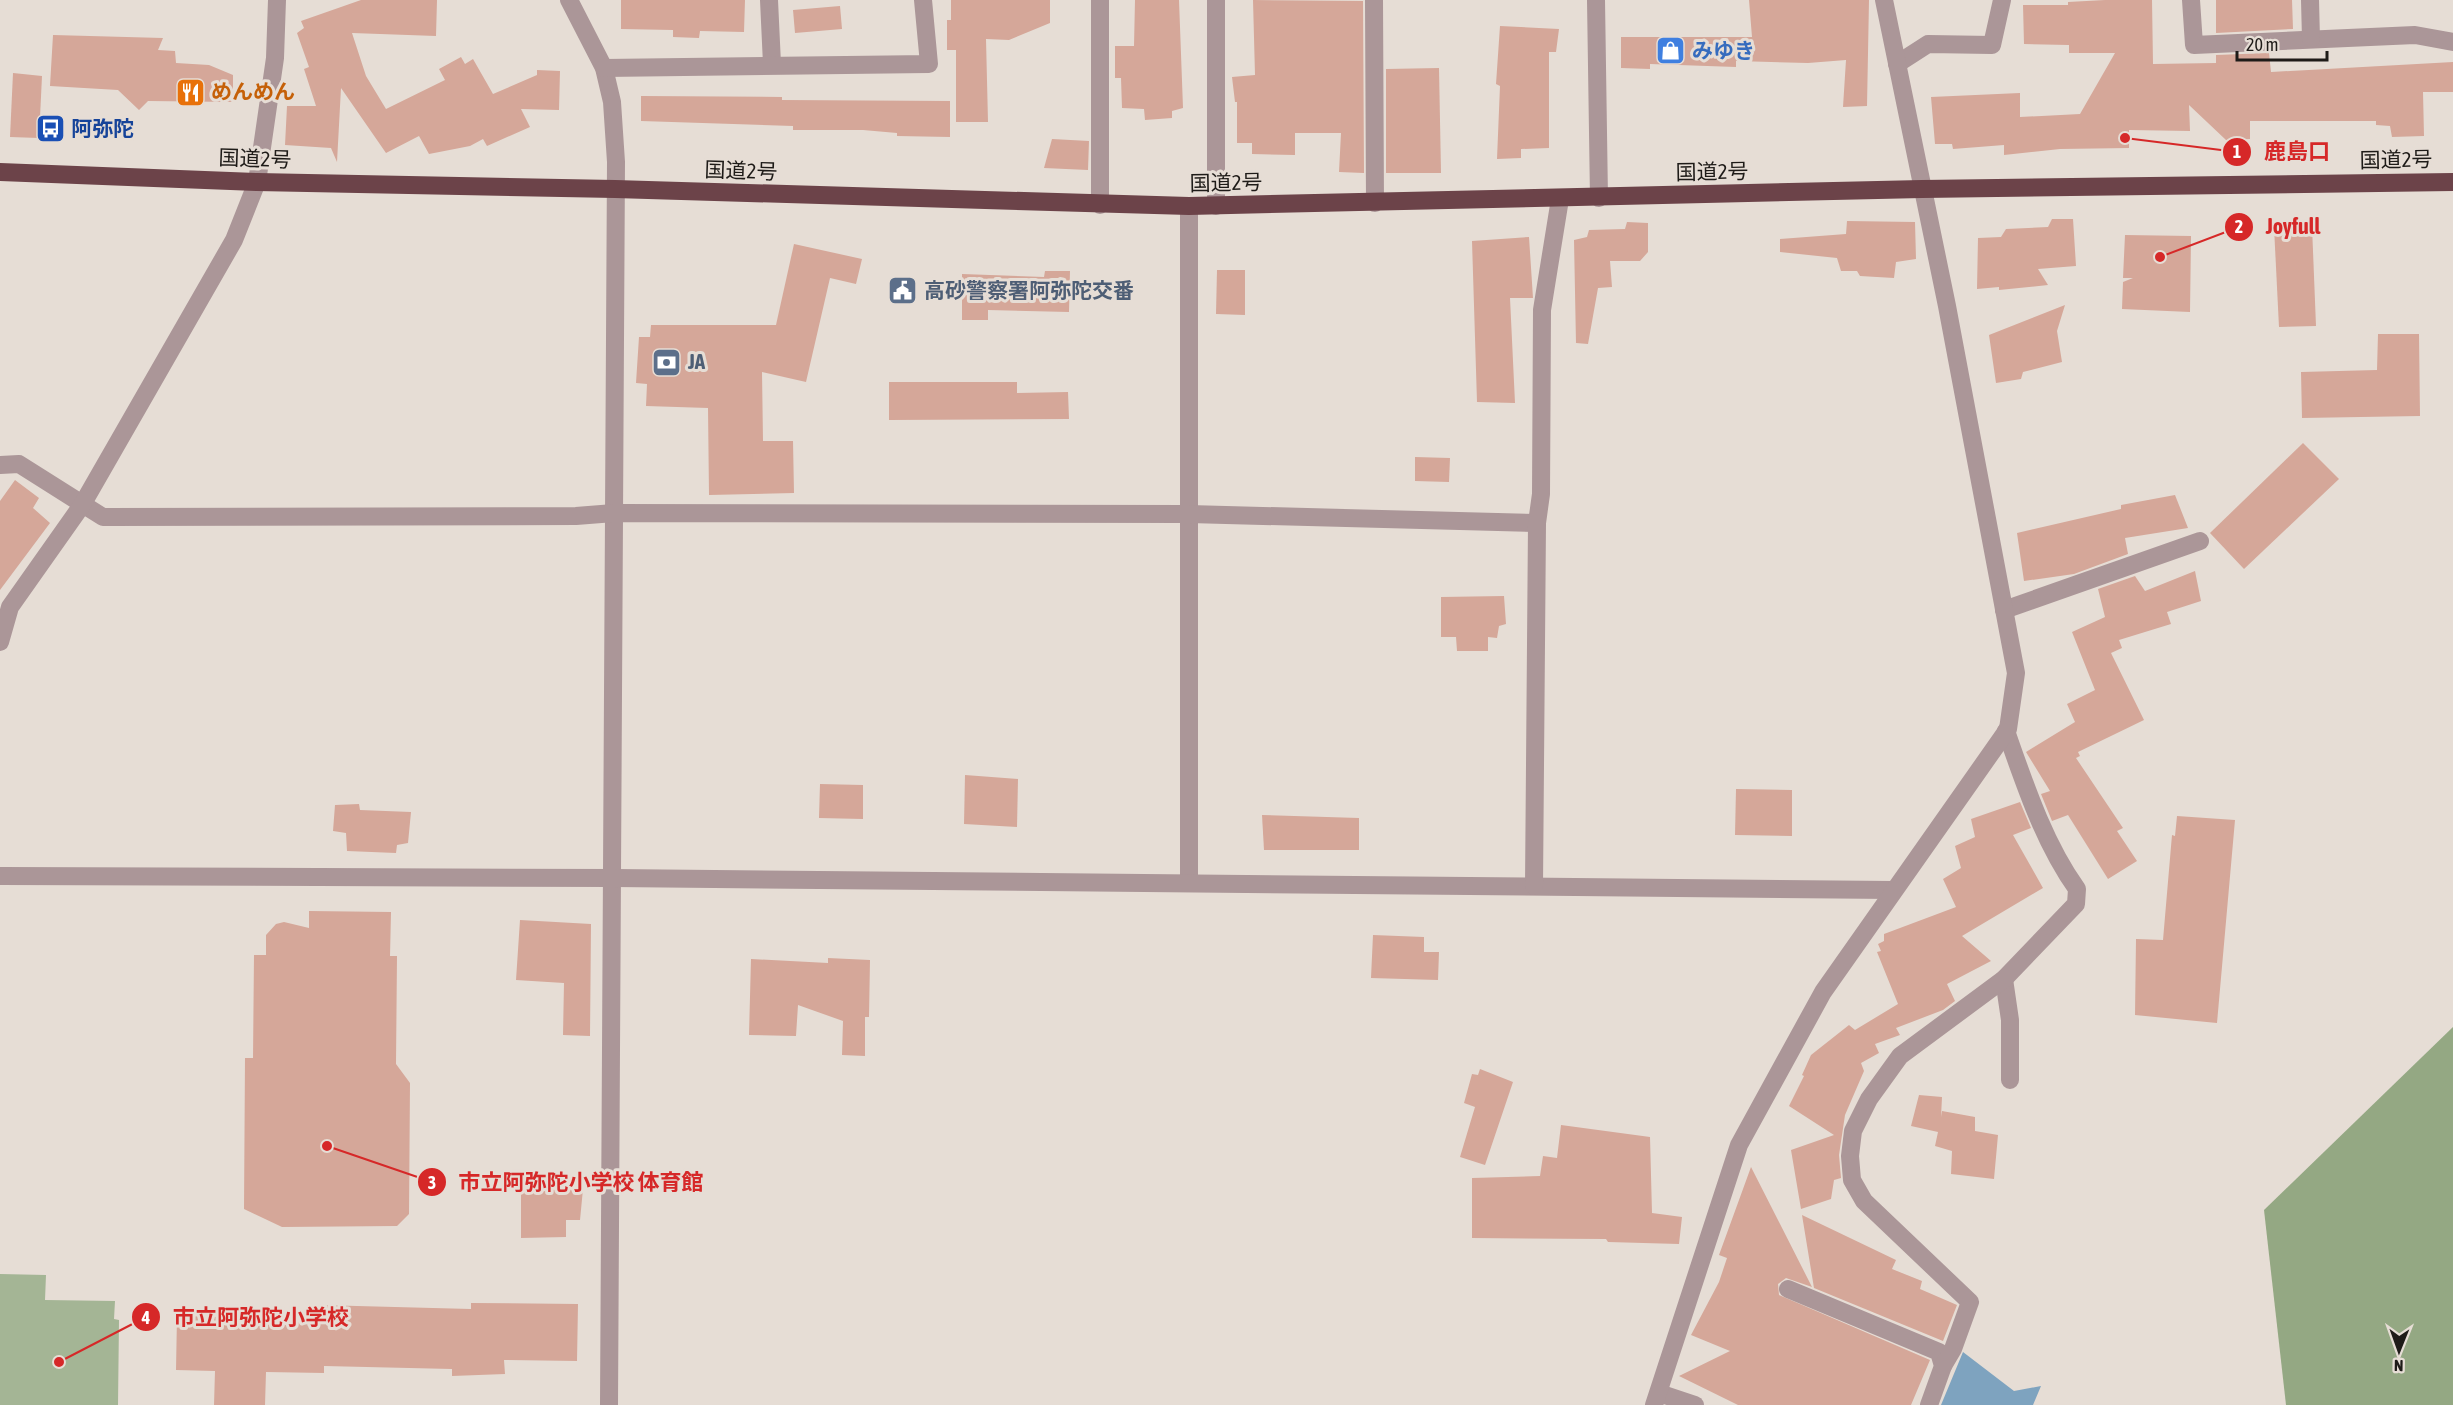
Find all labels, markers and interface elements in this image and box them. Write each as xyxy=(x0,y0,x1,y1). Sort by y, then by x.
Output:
scale bar xyxy=(2237,24,2327,62)
text: 20 m xyxy=(2246,34,2278,55)
shop icon: みゆき xyxy=(1655,35,1687,67)
place label: みゆき xyxy=(1692,38,1755,62)
restaurant icon: めんめん xyxy=(174,76,206,108)
place label: めんめん xyxy=(211,79,295,103)
bus stop icon: 阿弥陀 xyxy=(34,113,66,145)
place label: 阿弥陀 xyxy=(71,116,134,140)
callout: 鹿島口 xyxy=(2222,132,2342,172)
text: 鹿島口 xyxy=(2264,138,2330,164)
text: 1 xyxy=(2233,141,2241,162)
street label: 国道2号 xyxy=(218,145,292,171)
street label: 国道2号 xyxy=(2359,146,2433,172)
street label: 国道2号 xyxy=(704,157,778,183)
street label: 国道2号 xyxy=(1675,158,1749,184)
street label: 国道2号 xyxy=(1189,169,1263,195)
callout: Joyfull xyxy=(2224,207,2332,247)
text: Joyfull xyxy=(2265,213,2321,239)
text: 2 xyxy=(2235,216,2243,237)
public building icon: 高砂警察署阿弥陀交番 xyxy=(887,275,919,307)
place label: 高砂警察署阿弥陀交番 xyxy=(924,278,1134,302)
bank icon: JA xyxy=(651,346,683,378)
place label: JA xyxy=(687,349,706,373)
callout: 市立阿弥陀小学校 体育館 xyxy=(417,1162,716,1202)
text: 市立阿弥陀小学校 体育館 xyxy=(458,1169,704,1195)
text: 3 xyxy=(428,1172,436,1193)
callout: 市立阿弥陀小学校 xyxy=(131,1297,361,1337)
text: 市立阿弥陀小学校 xyxy=(173,1304,349,1330)
text: 4 xyxy=(141,1307,150,1328)
north arrow xyxy=(2369,1321,2429,1381)
text: N xyxy=(2394,1357,2404,1375)

